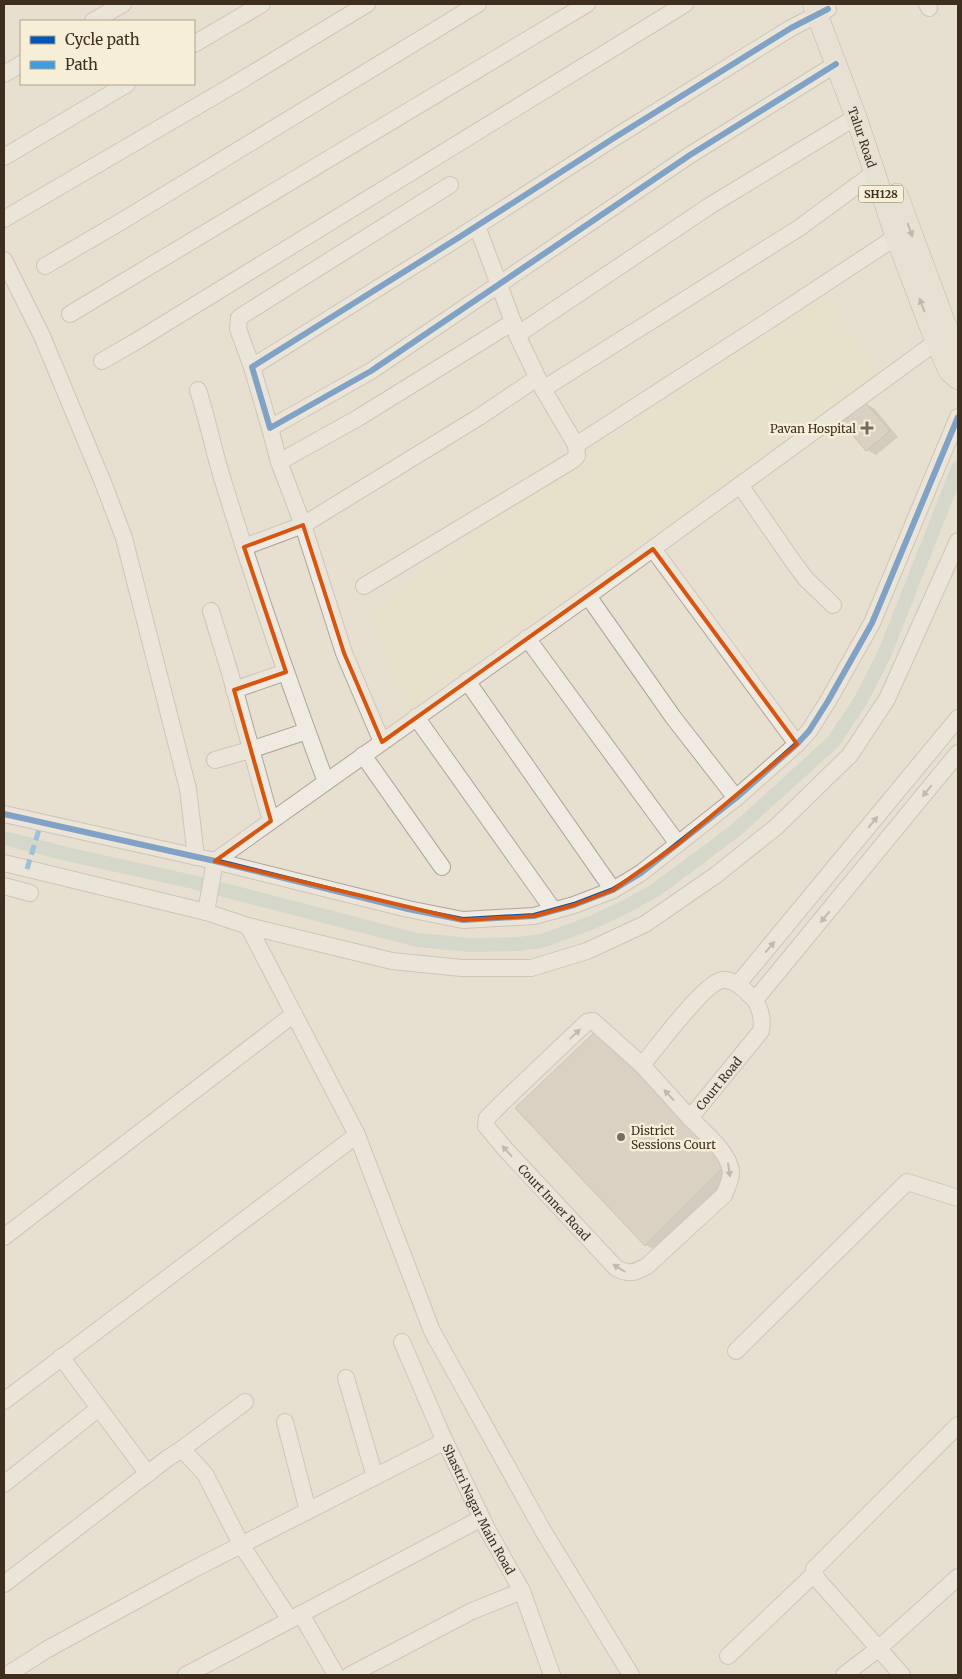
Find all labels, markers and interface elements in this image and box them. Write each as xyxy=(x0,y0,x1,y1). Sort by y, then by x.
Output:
legend xyxy=(20,20,195,85)
text: Cycle path xyxy=(65,30,140,49)
text: Path xyxy=(65,55,98,74)
street label: Talur Road xyxy=(845,105,880,169)
road number: SH128 xyxy=(858,185,904,202)
one-way arrow xyxy=(906,223,914,238)
one-way arrow xyxy=(918,297,926,312)
place label: Pavan Hospital xyxy=(770,421,856,436)
marker: Pavan Hospital xyxy=(860,421,874,435)
one-way arrow xyxy=(922,784,933,797)
one-way arrow xyxy=(868,816,879,829)
one-way arrow xyxy=(819,910,830,923)
one-way arrow xyxy=(764,941,775,953)
one-way arrow xyxy=(569,1028,581,1040)
street label: Court Road xyxy=(692,1054,745,1113)
one-way arrow xyxy=(663,1089,675,1101)
place label: District Sessions Court xyxy=(631,1123,716,1152)
marker: District Sessions Court xyxy=(615,1131,627,1143)
one-way arrow xyxy=(501,1145,513,1157)
street label: Court Inner Road xyxy=(515,1161,594,1243)
one-way arrow xyxy=(725,1162,733,1178)
one-way arrow xyxy=(612,1264,626,1273)
street label: Shastri Nagar Main Road xyxy=(440,1441,518,1577)

